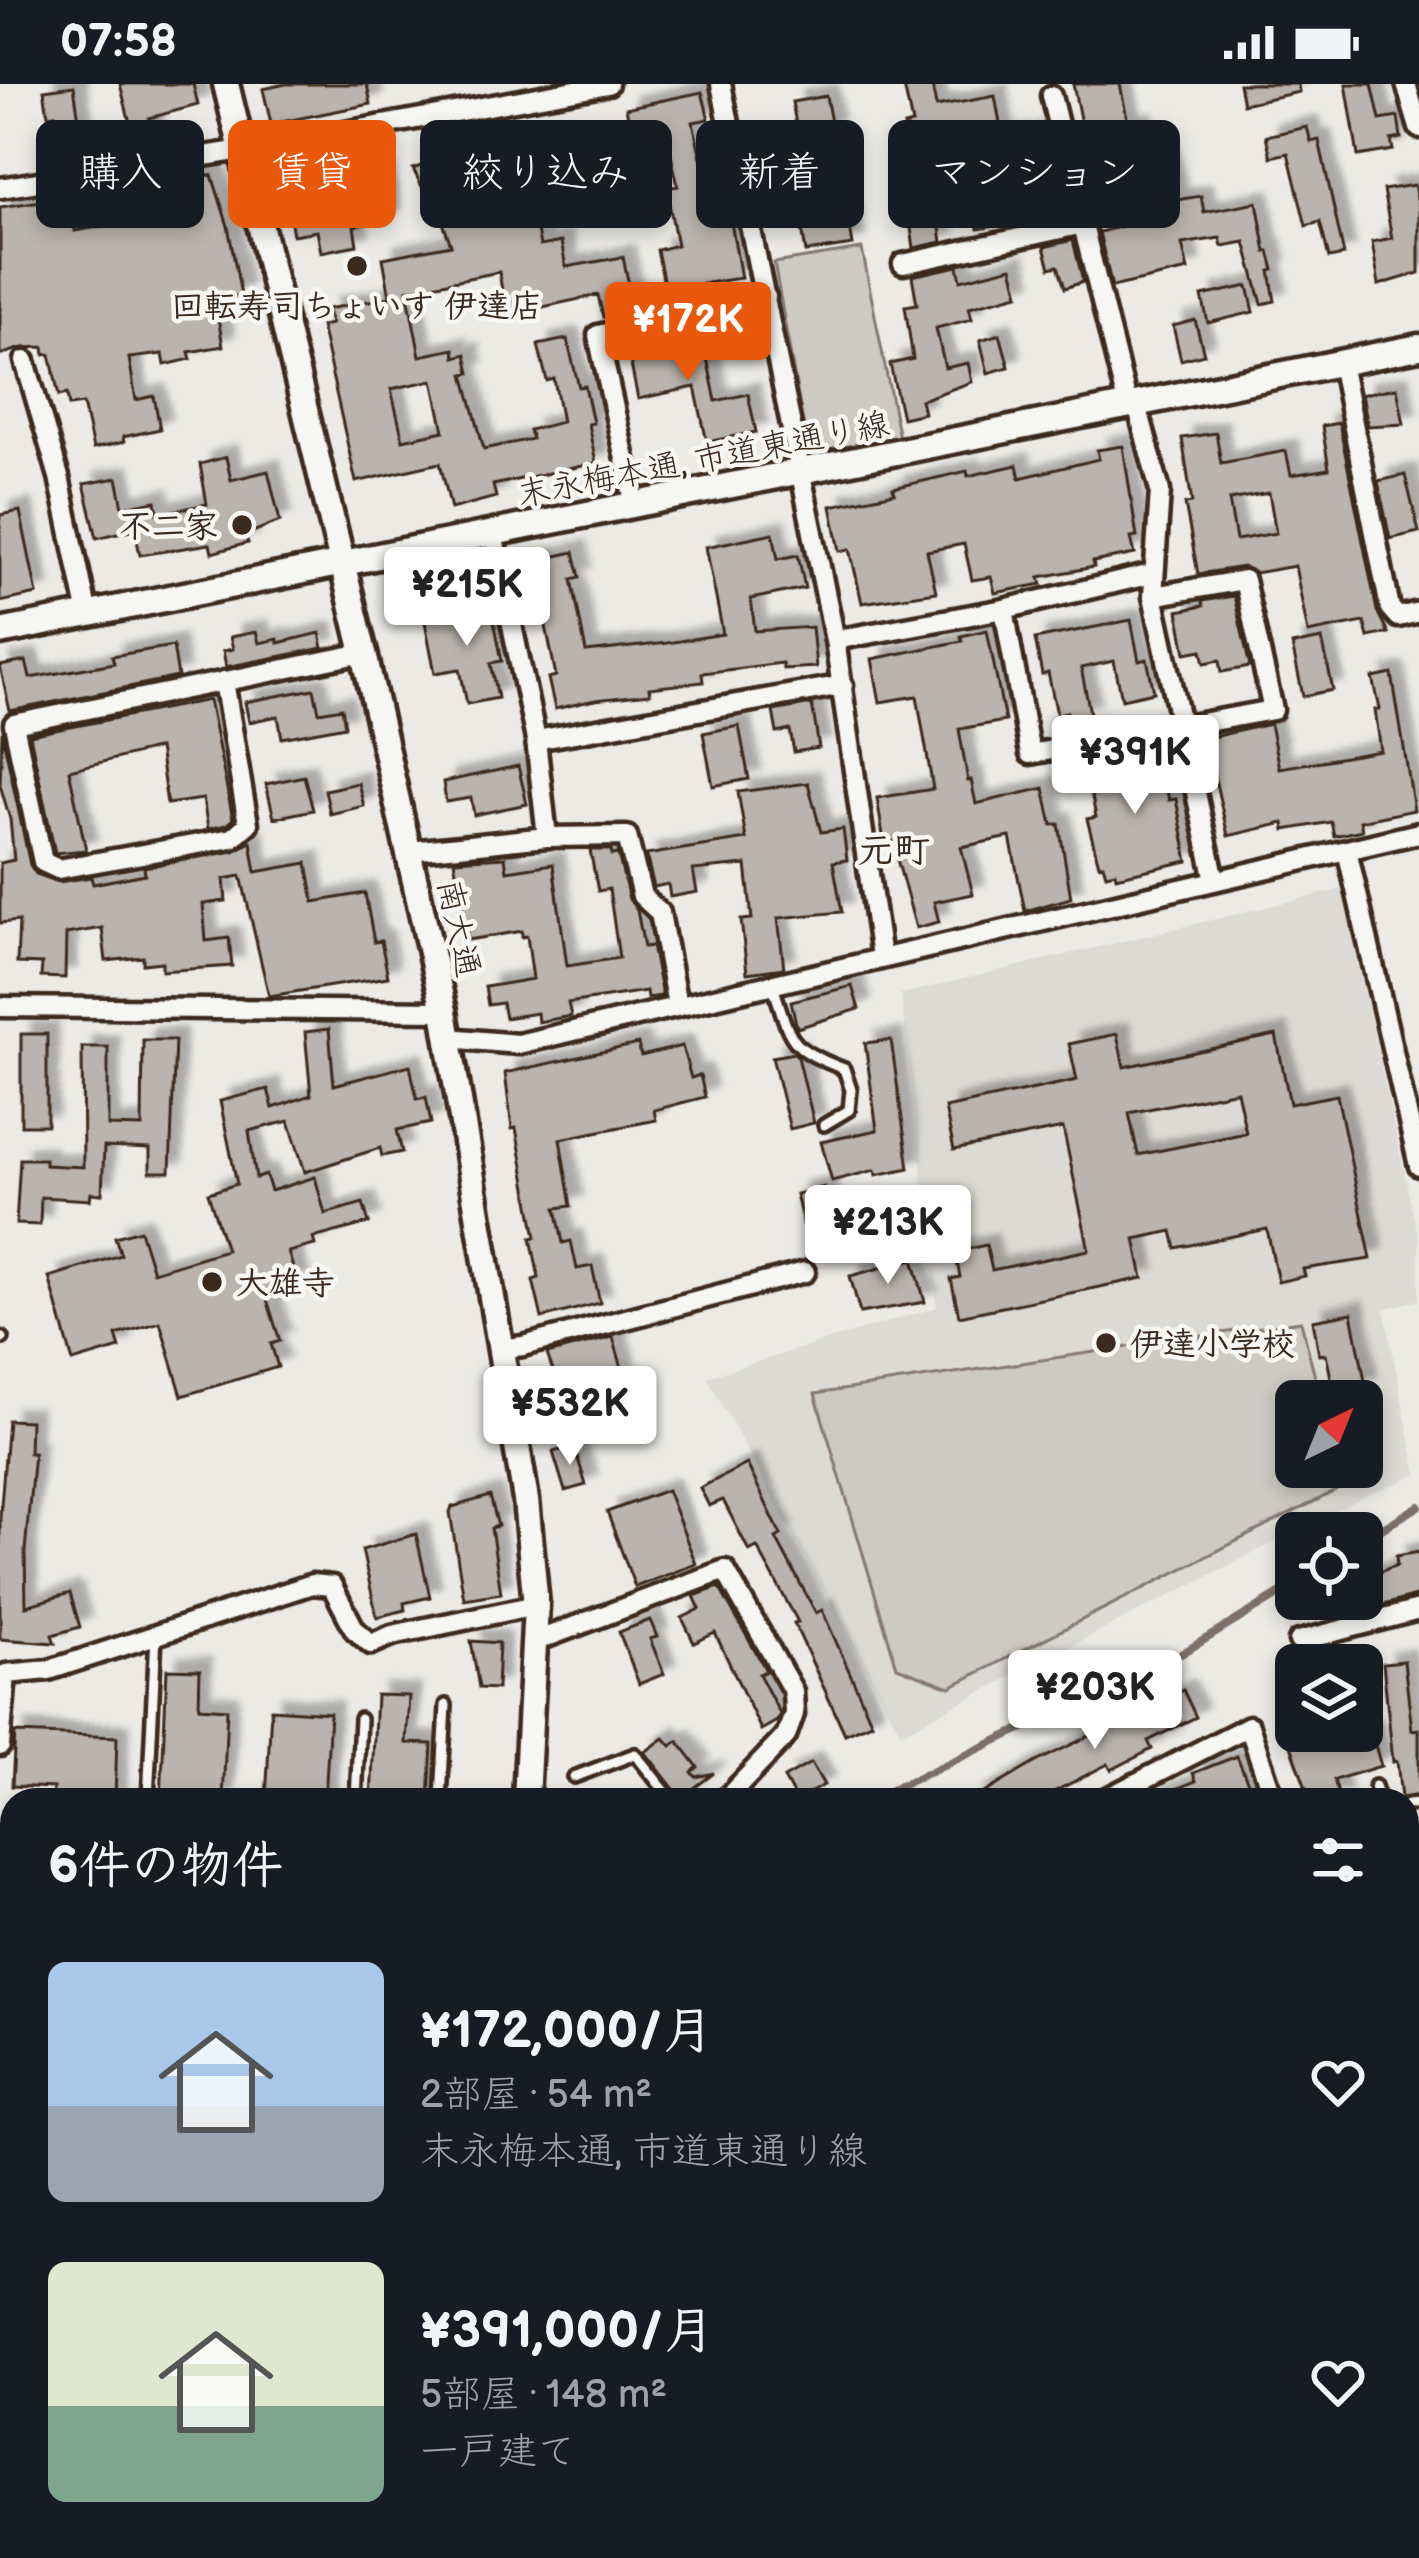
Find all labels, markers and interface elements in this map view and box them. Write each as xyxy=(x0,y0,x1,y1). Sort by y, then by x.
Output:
text: 07:58 xyxy=(60,15,177,70)
chip: 購入 xyxy=(36,120,204,228)
chip: 賃貸 xyxy=(228,120,396,228)
chip: 絞り込み xyxy=(420,120,672,228)
chip: 新着 xyxy=(696,120,864,228)
chip: マンション xyxy=(888,120,1180,228)
marker: 回転寿司ちょいす 伊達店 xyxy=(344,253,370,279)
pin: ¥172K xyxy=(604,282,772,384)
place label: 回転寿司ちょいす 伊達店 xyxy=(171,287,543,327)
text: ¥172K xyxy=(632,297,744,344)
street label: 末永梅本通, 市道東通り線 xyxy=(514,404,893,516)
place label: 不二家 xyxy=(119,507,218,547)
marker: 不二家 xyxy=(229,512,255,538)
pin: ¥215K xyxy=(383,547,551,649)
text: ¥215K xyxy=(411,562,523,609)
pin: ¥391K xyxy=(1051,715,1219,817)
text: ¥391K xyxy=(1079,730,1191,777)
district label: 元町 xyxy=(858,830,930,873)
street label: 南大通 xyxy=(428,876,488,981)
pin: ¥213K xyxy=(804,1185,972,1287)
text: ¥213K xyxy=(832,1200,944,1247)
place label: 大雄寺 xyxy=(236,1264,335,1304)
marker: 大雄寺 xyxy=(199,1269,225,1295)
place label: 伊達小学校 xyxy=(1130,1325,1295,1365)
marker: 伊達小学校 xyxy=(1093,1330,1119,1356)
pin: ¥532K xyxy=(486,1366,654,1468)
north arrow xyxy=(1275,1380,1383,1488)
map controls xyxy=(1275,1380,1383,1752)
text: ¥532K xyxy=(510,1381,630,1428)
button: locate xyxy=(1275,1512,1383,1620)
button: layers xyxy=(1275,1644,1383,1752)
pin: ¥203K xyxy=(1011,1650,1179,1752)
text: ¥203K xyxy=(1035,1665,1155,1712)
icon: filters xyxy=(1305,1827,1371,1893)
text: 6件の物件 xyxy=(48,1836,283,1897)
text: ¥172,000/月 xyxy=(420,2001,714,2062)
icon: home xyxy=(144,2010,288,2154)
icon: heart xyxy=(1305,2049,1371,2115)
text: 2部屋 · 54 m² xyxy=(420,2072,652,2119)
text: 末永梅本通, 市道東通り線 xyxy=(420,2129,867,2176)
text: ¥391,000/月 xyxy=(420,2301,715,2362)
icon: home xyxy=(144,2310,288,2454)
icon: heart xyxy=(1305,2349,1371,2415)
text: 5部屋 · 148 m² xyxy=(420,2372,667,2419)
text: 一戸建て xyxy=(420,2429,576,2476)

